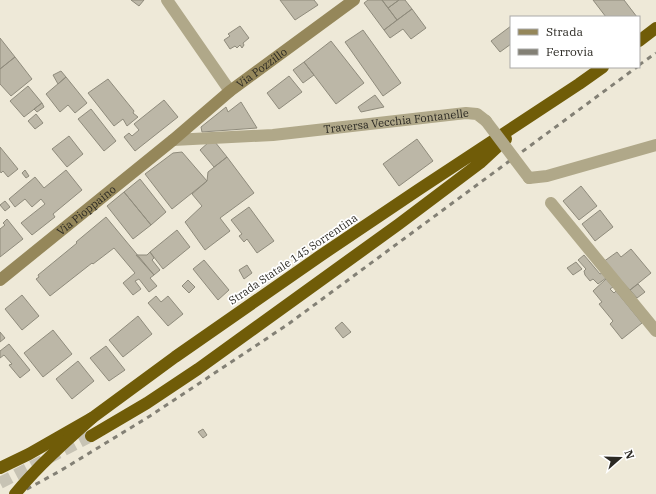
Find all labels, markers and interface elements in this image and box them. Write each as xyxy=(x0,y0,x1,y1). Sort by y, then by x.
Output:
legend xyxy=(510,16,640,68)
text: Strada xyxy=(546,24,583,39)
text: Ferrovia xyxy=(546,44,594,59)
street label: Via Pozzillo xyxy=(234,45,290,91)
street label: Traversa Vecchia Fontanelle xyxy=(323,106,470,136)
street label: Via Pioppaino xyxy=(54,182,119,238)
street label: Strada Statale 145 Sorrentina xyxy=(226,211,360,307)
north arrow xyxy=(600,438,640,478)
text: N xyxy=(621,448,638,461)

